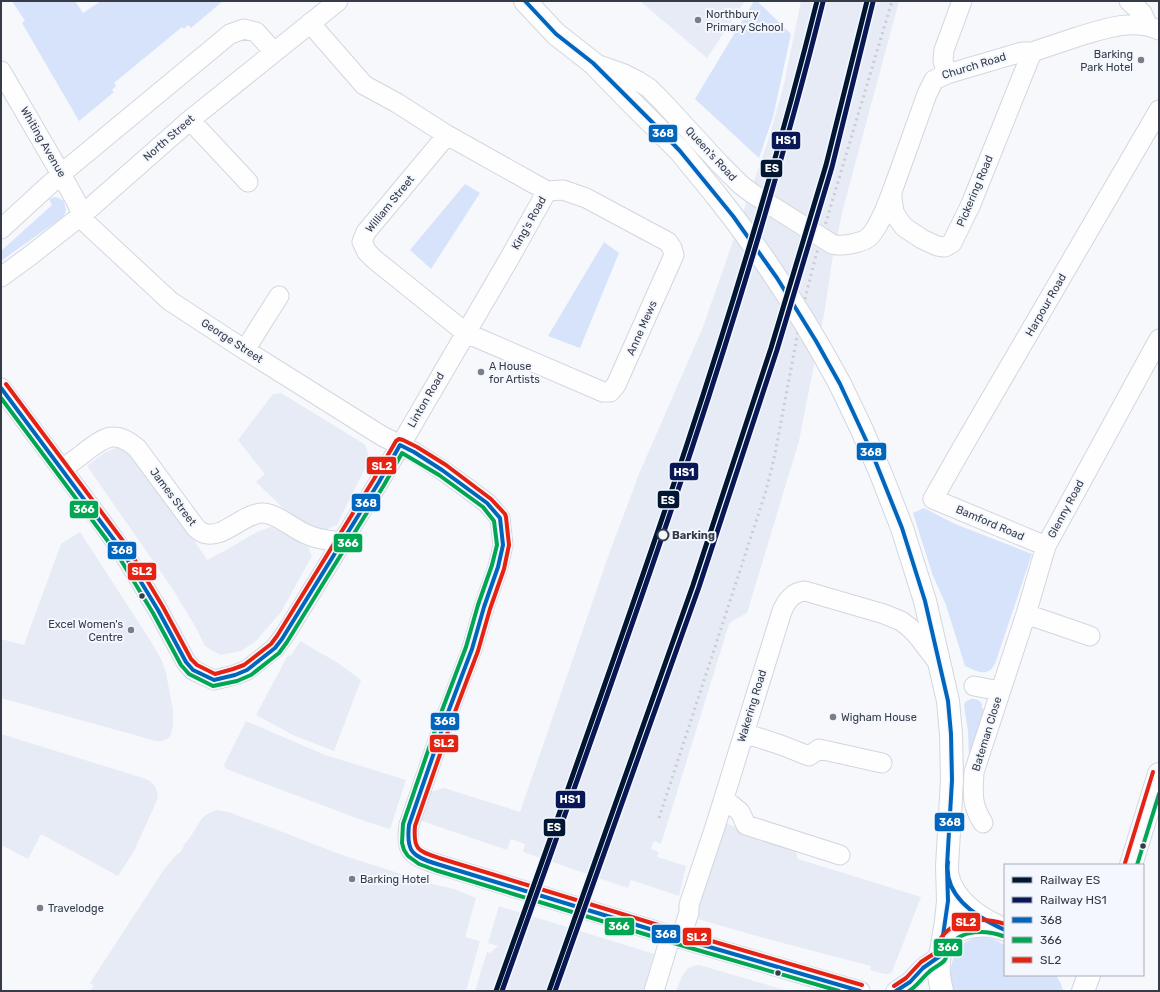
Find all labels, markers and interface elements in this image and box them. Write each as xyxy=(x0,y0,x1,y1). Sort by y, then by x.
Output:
place label: Northbury Primary School xyxy=(706,8,783,34)
marker: Northbury Primary School xyxy=(693,15,703,25)
place label: Barking Park Hotel xyxy=(1080,48,1133,74)
street label: Church Road xyxy=(940,50,1008,82)
marker: Barking Park Hotel xyxy=(1136,55,1146,65)
street label: Whiting Avenue xyxy=(18,104,68,180)
street label: North Street xyxy=(141,112,198,164)
line badge: 368 xyxy=(648,124,678,143)
street label: Queen's Road xyxy=(683,124,739,184)
text: 368 xyxy=(652,127,674,140)
line badge: HS1 xyxy=(771,131,801,150)
text: HS1 xyxy=(776,134,796,147)
street label: Pickering Road xyxy=(954,153,996,229)
line badge: ES xyxy=(760,159,783,178)
text: ES xyxy=(765,162,779,175)
street label: William Street xyxy=(363,172,417,235)
street label: King's Road xyxy=(509,194,549,252)
street label: Harpour Road xyxy=(1023,271,1069,339)
street label: Anne Mews xyxy=(624,298,660,357)
street label: George Street xyxy=(199,316,266,366)
place label: A House for Artists xyxy=(489,360,540,386)
marker: A House for Artists xyxy=(476,367,486,377)
street label: Linton Road xyxy=(405,370,447,430)
line badge: 368 xyxy=(856,442,887,461)
text: 368 xyxy=(860,446,882,459)
line badge: SL2 xyxy=(366,456,397,475)
text: SL2 xyxy=(371,460,393,473)
line badge: HS1 xyxy=(669,462,699,481)
street label: James Street xyxy=(147,466,199,529)
text: HS1 xyxy=(674,466,694,479)
street label: Glenny Road xyxy=(1045,478,1087,540)
line badge: ES xyxy=(657,490,680,509)
line badge: 368 xyxy=(351,493,381,512)
text: ES xyxy=(661,494,675,507)
text: 368 xyxy=(355,497,377,510)
line badge: 366 xyxy=(69,500,99,519)
text: 366 xyxy=(73,503,95,516)
street label: Bamford Road xyxy=(954,503,1026,543)
marker: Barking xyxy=(656,528,670,542)
place label: Barking xyxy=(672,529,715,542)
line badge: 366 xyxy=(333,533,363,553)
text: 366 xyxy=(337,537,359,550)
line badge: 368 xyxy=(107,541,137,560)
text: 368 xyxy=(111,544,133,557)
line badge: SL2 xyxy=(127,562,157,581)
text: SL2 xyxy=(131,565,153,578)
unlabelled marker xyxy=(137,591,147,601)
place label: Excel Women's Centre xyxy=(48,618,123,644)
marker: Excel Women's Centre xyxy=(126,625,136,635)
street label: Wakering Road xyxy=(735,668,769,744)
street label: Bateman Close xyxy=(970,695,1004,773)
place label: Wigham House xyxy=(841,711,917,724)
line badge: 368 xyxy=(430,712,460,731)
marker: Wigham House xyxy=(828,712,838,722)
text: 368 xyxy=(434,715,456,728)
line badge: SL2 xyxy=(429,734,459,753)
text: SL2 xyxy=(433,737,455,750)
line badge: HS1 xyxy=(555,790,586,809)
text: HS1 xyxy=(560,793,580,806)
line badge: 368 xyxy=(934,812,965,832)
text: 368 xyxy=(939,816,961,829)
line badge: ES xyxy=(543,818,566,837)
text: ES xyxy=(547,821,561,834)
unlabelled marker xyxy=(1138,841,1148,851)
legend xyxy=(1004,864,1144,976)
place label: Barking Hotel xyxy=(360,873,429,886)
text: Railway ES xyxy=(1040,873,1100,887)
marker: Barking Hotel xyxy=(347,874,357,884)
text: Railway HS1 xyxy=(1040,893,1107,907)
place label: Travelodge xyxy=(48,902,104,915)
marker: Travelodge xyxy=(35,903,45,913)
line badge: SL2 xyxy=(951,912,981,932)
text: 368 xyxy=(1040,913,1062,927)
text: SL2 xyxy=(955,916,977,929)
line badge: 366 xyxy=(604,917,635,936)
text: 366 xyxy=(608,920,630,933)
line badge: 368 xyxy=(651,924,681,944)
line badge: SL2 xyxy=(682,927,712,946)
text: 368 xyxy=(655,928,677,941)
text: SL2 xyxy=(686,931,708,944)
text: 366 xyxy=(1040,933,1062,947)
line badge: 366 xyxy=(933,938,963,957)
text: 366 xyxy=(937,941,959,954)
text: SL2 xyxy=(1040,953,1061,967)
unlabelled marker xyxy=(773,968,783,978)

